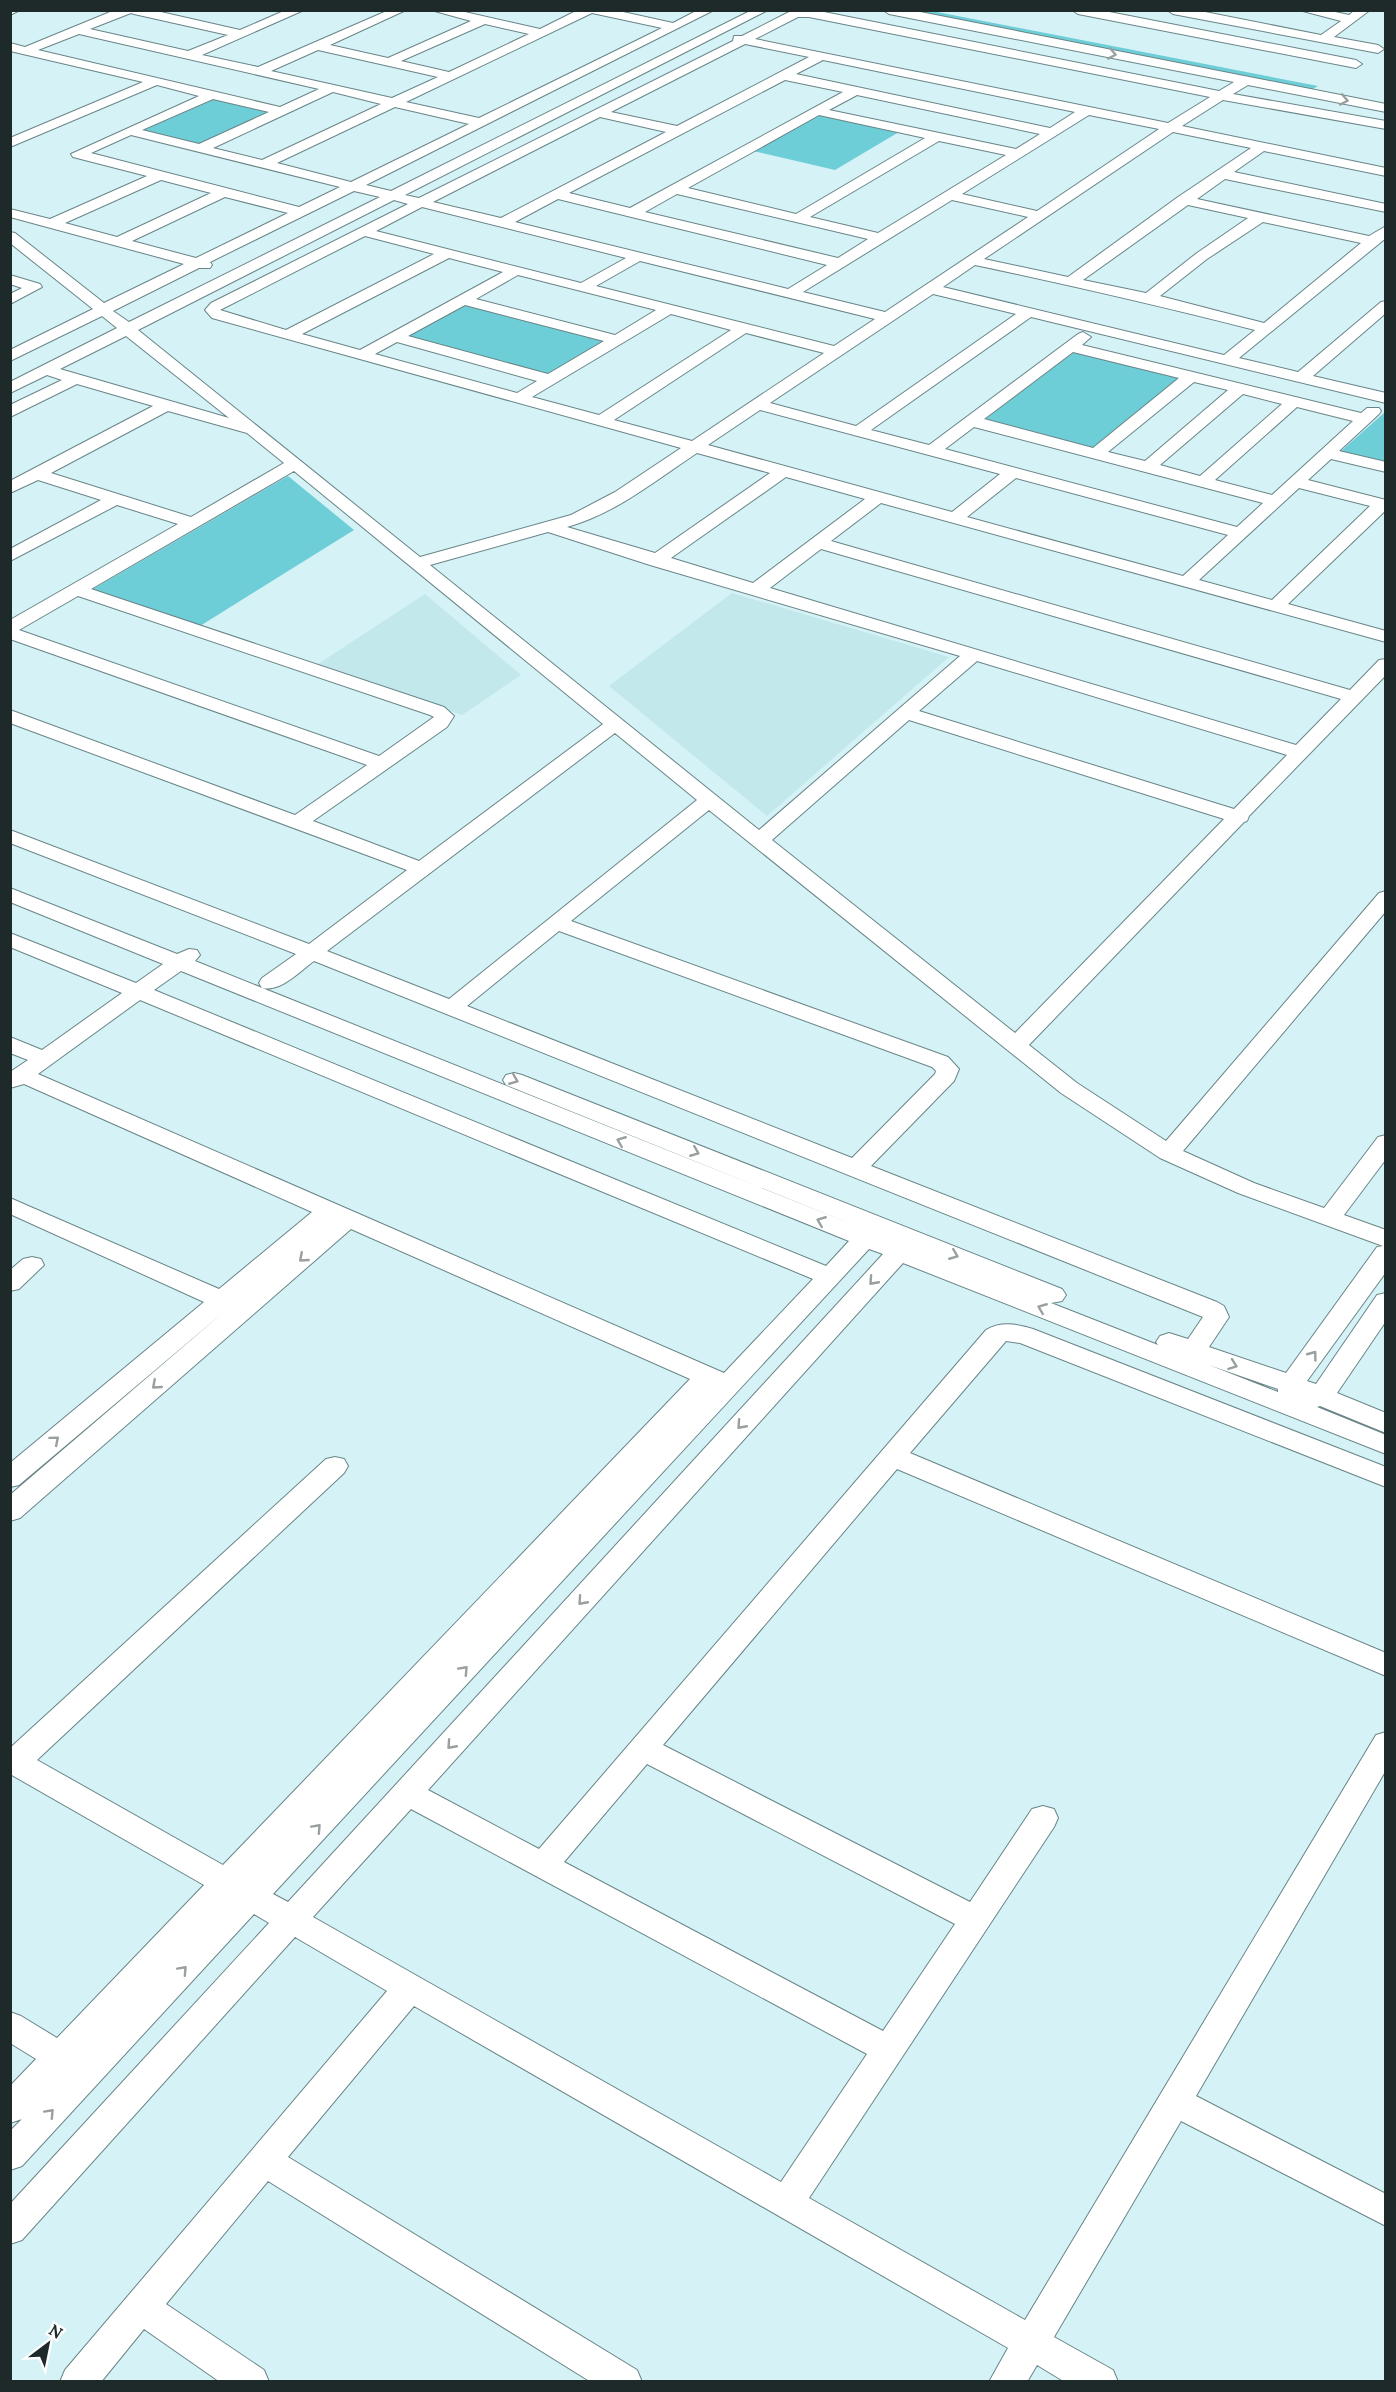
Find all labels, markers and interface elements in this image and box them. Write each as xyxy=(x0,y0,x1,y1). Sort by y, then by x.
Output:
one-way arrow xyxy=(1106,47,1116,60)
one-way arrow xyxy=(1339,93,1349,106)
one-way arrow xyxy=(508,1072,518,1085)
one-way arrow xyxy=(616,1136,627,1148)
one-way arrow xyxy=(689,1144,700,1157)
one-way arrow xyxy=(816,1216,827,1228)
one-way arrow xyxy=(948,1247,959,1260)
one-way arrow xyxy=(299,1250,310,1261)
one-way arrow xyxy=(869,1274,880,1285)
one-way arrow xyxy=(1037,1303,1048,1315)
one-way arrow xyxy=(1305,1351,1316,1362)
one-way arrow xyxy=(1227,1357,1238,1370)
one-way arrow xyxy=(152,1378,163,1389)
one-way arrow xyxy=(737,1419,748,1429)
one-way arrow xyxy=(48,1437,59,1448)
one-way arrow xyxy=(578,1594,589,1605)
one-way arrow xyxy=(457,1666,468,1676)
one-way arrow xyxy=(447,1738,458,1749)
one-way arrow xyxy=(309,1824,320,1835)
one-way arrow xyxy=(176,1966,187,1977)
one-way arrow xyxy=(43,2109,54,2120)
north arrow xyxy=(18,2314,78,2374)
text: N xyxy=(45,2320,66,2343)

